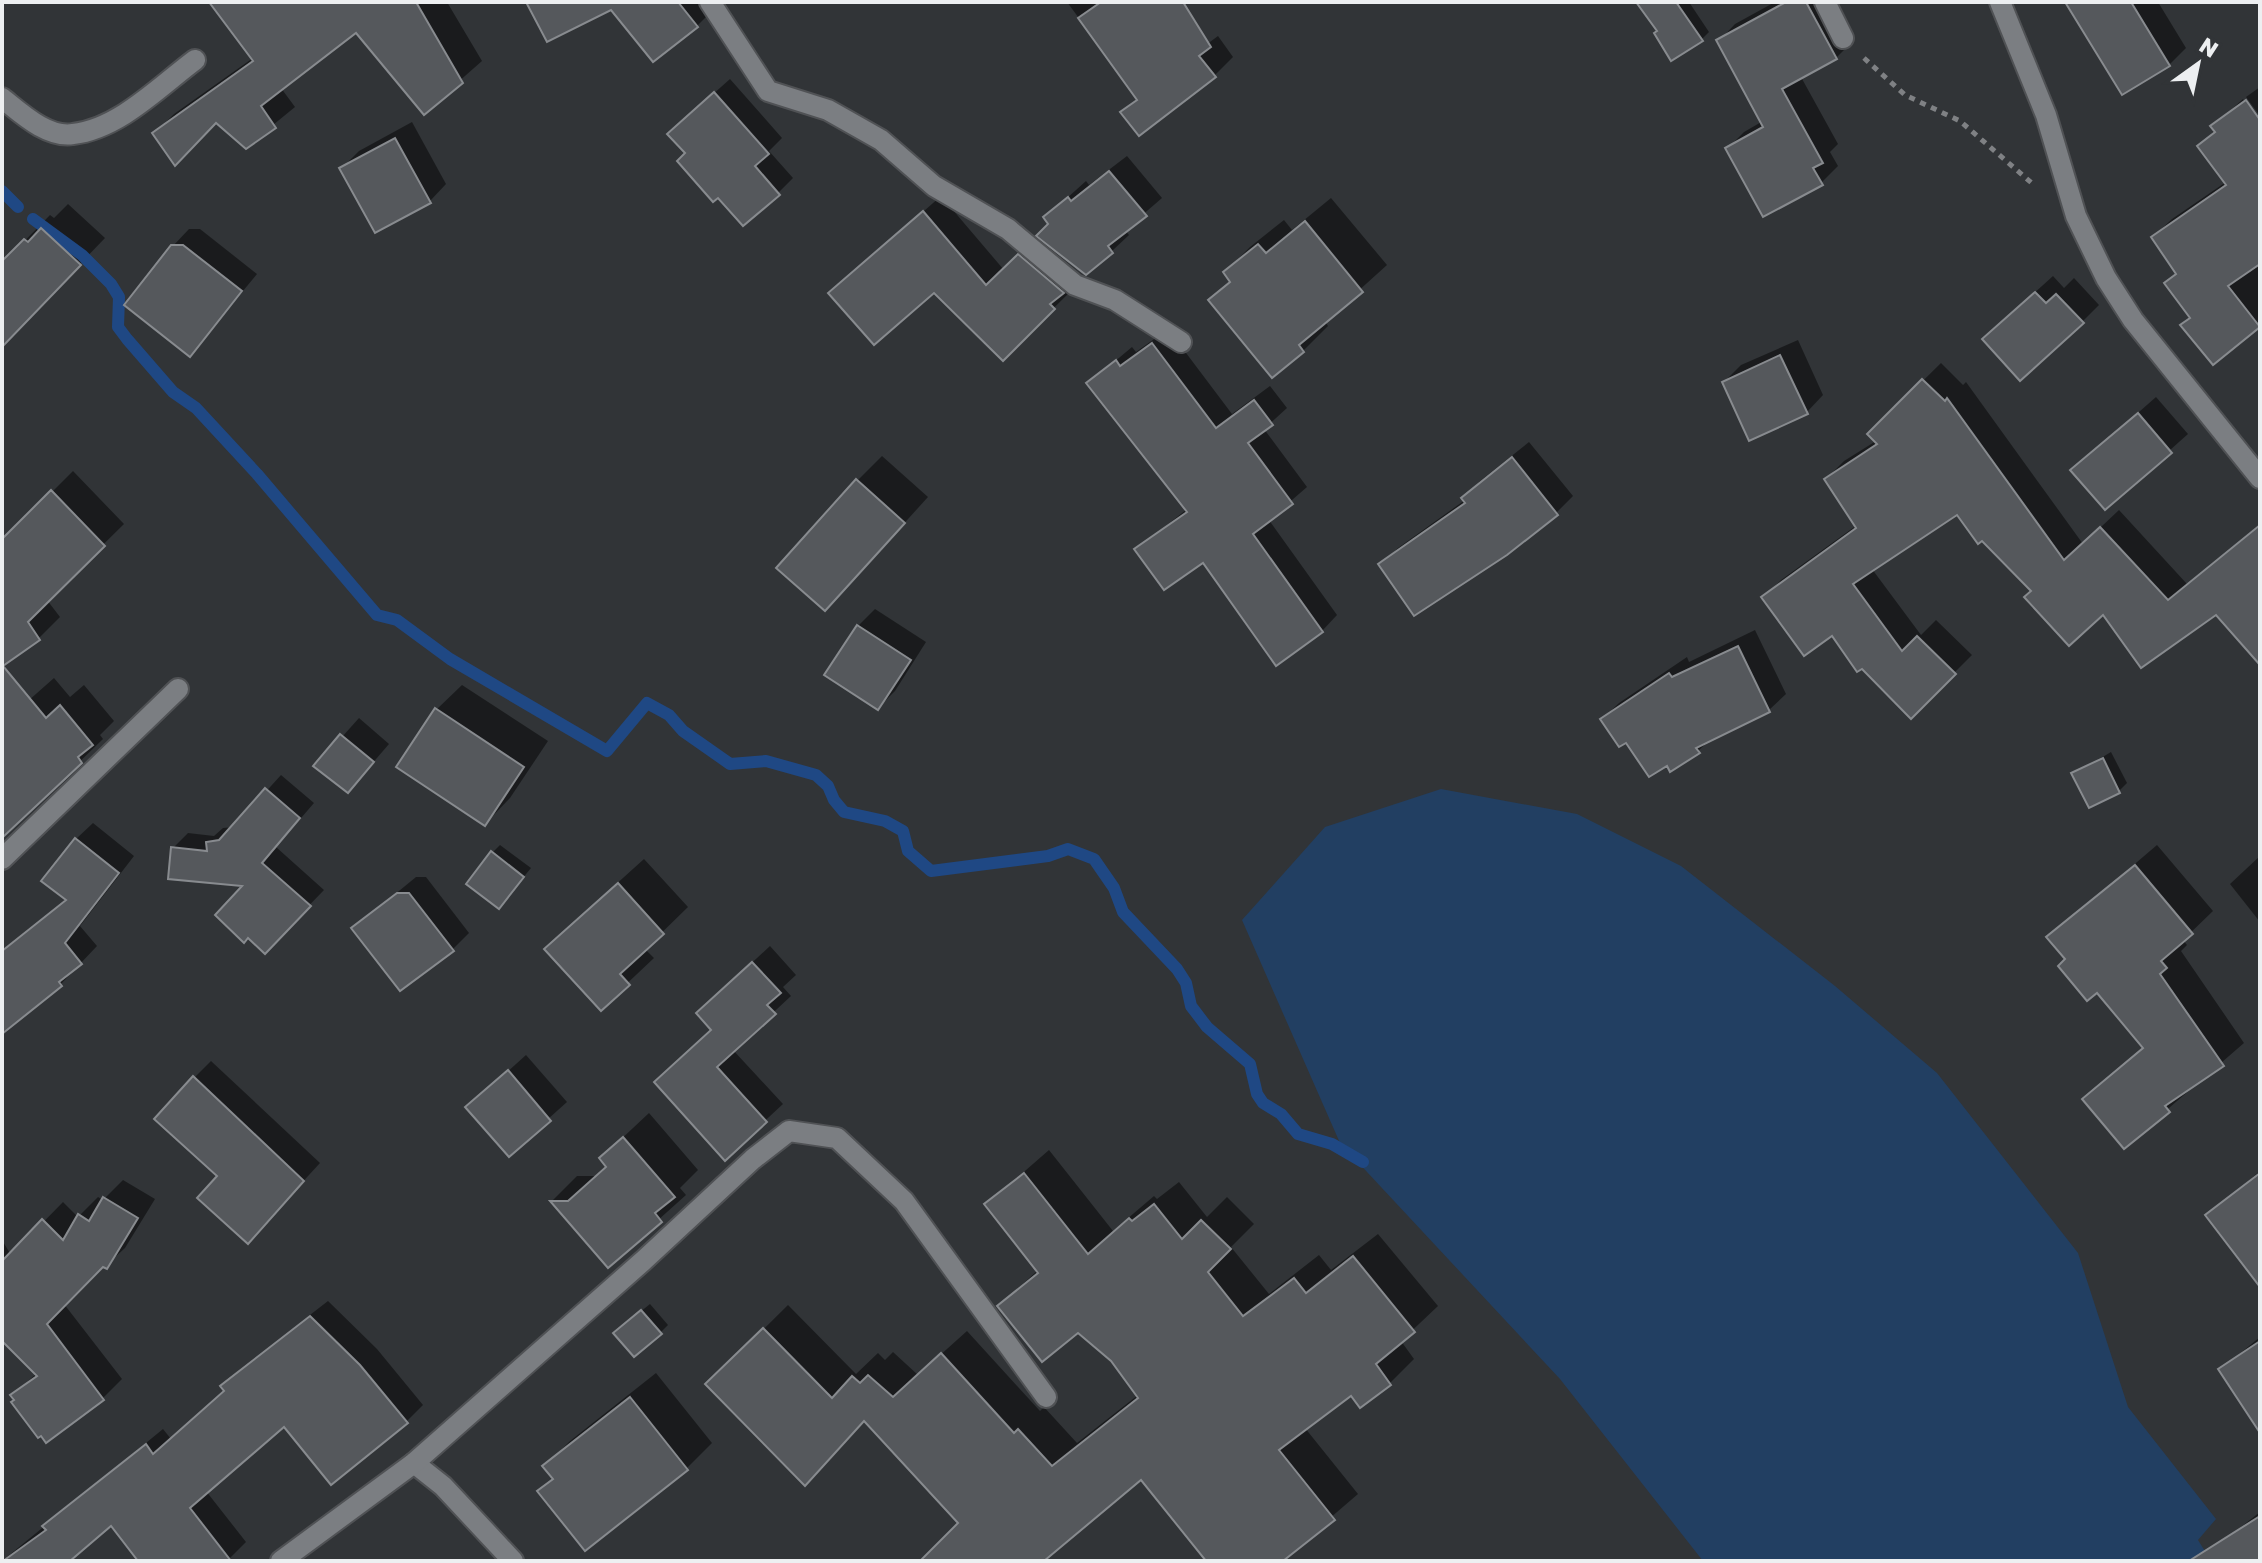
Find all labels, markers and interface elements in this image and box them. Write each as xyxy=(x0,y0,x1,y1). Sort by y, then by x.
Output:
north arrow xyxy=(2158,24,2238,104)
text: N xyxy=(2195,31,2224,63)

